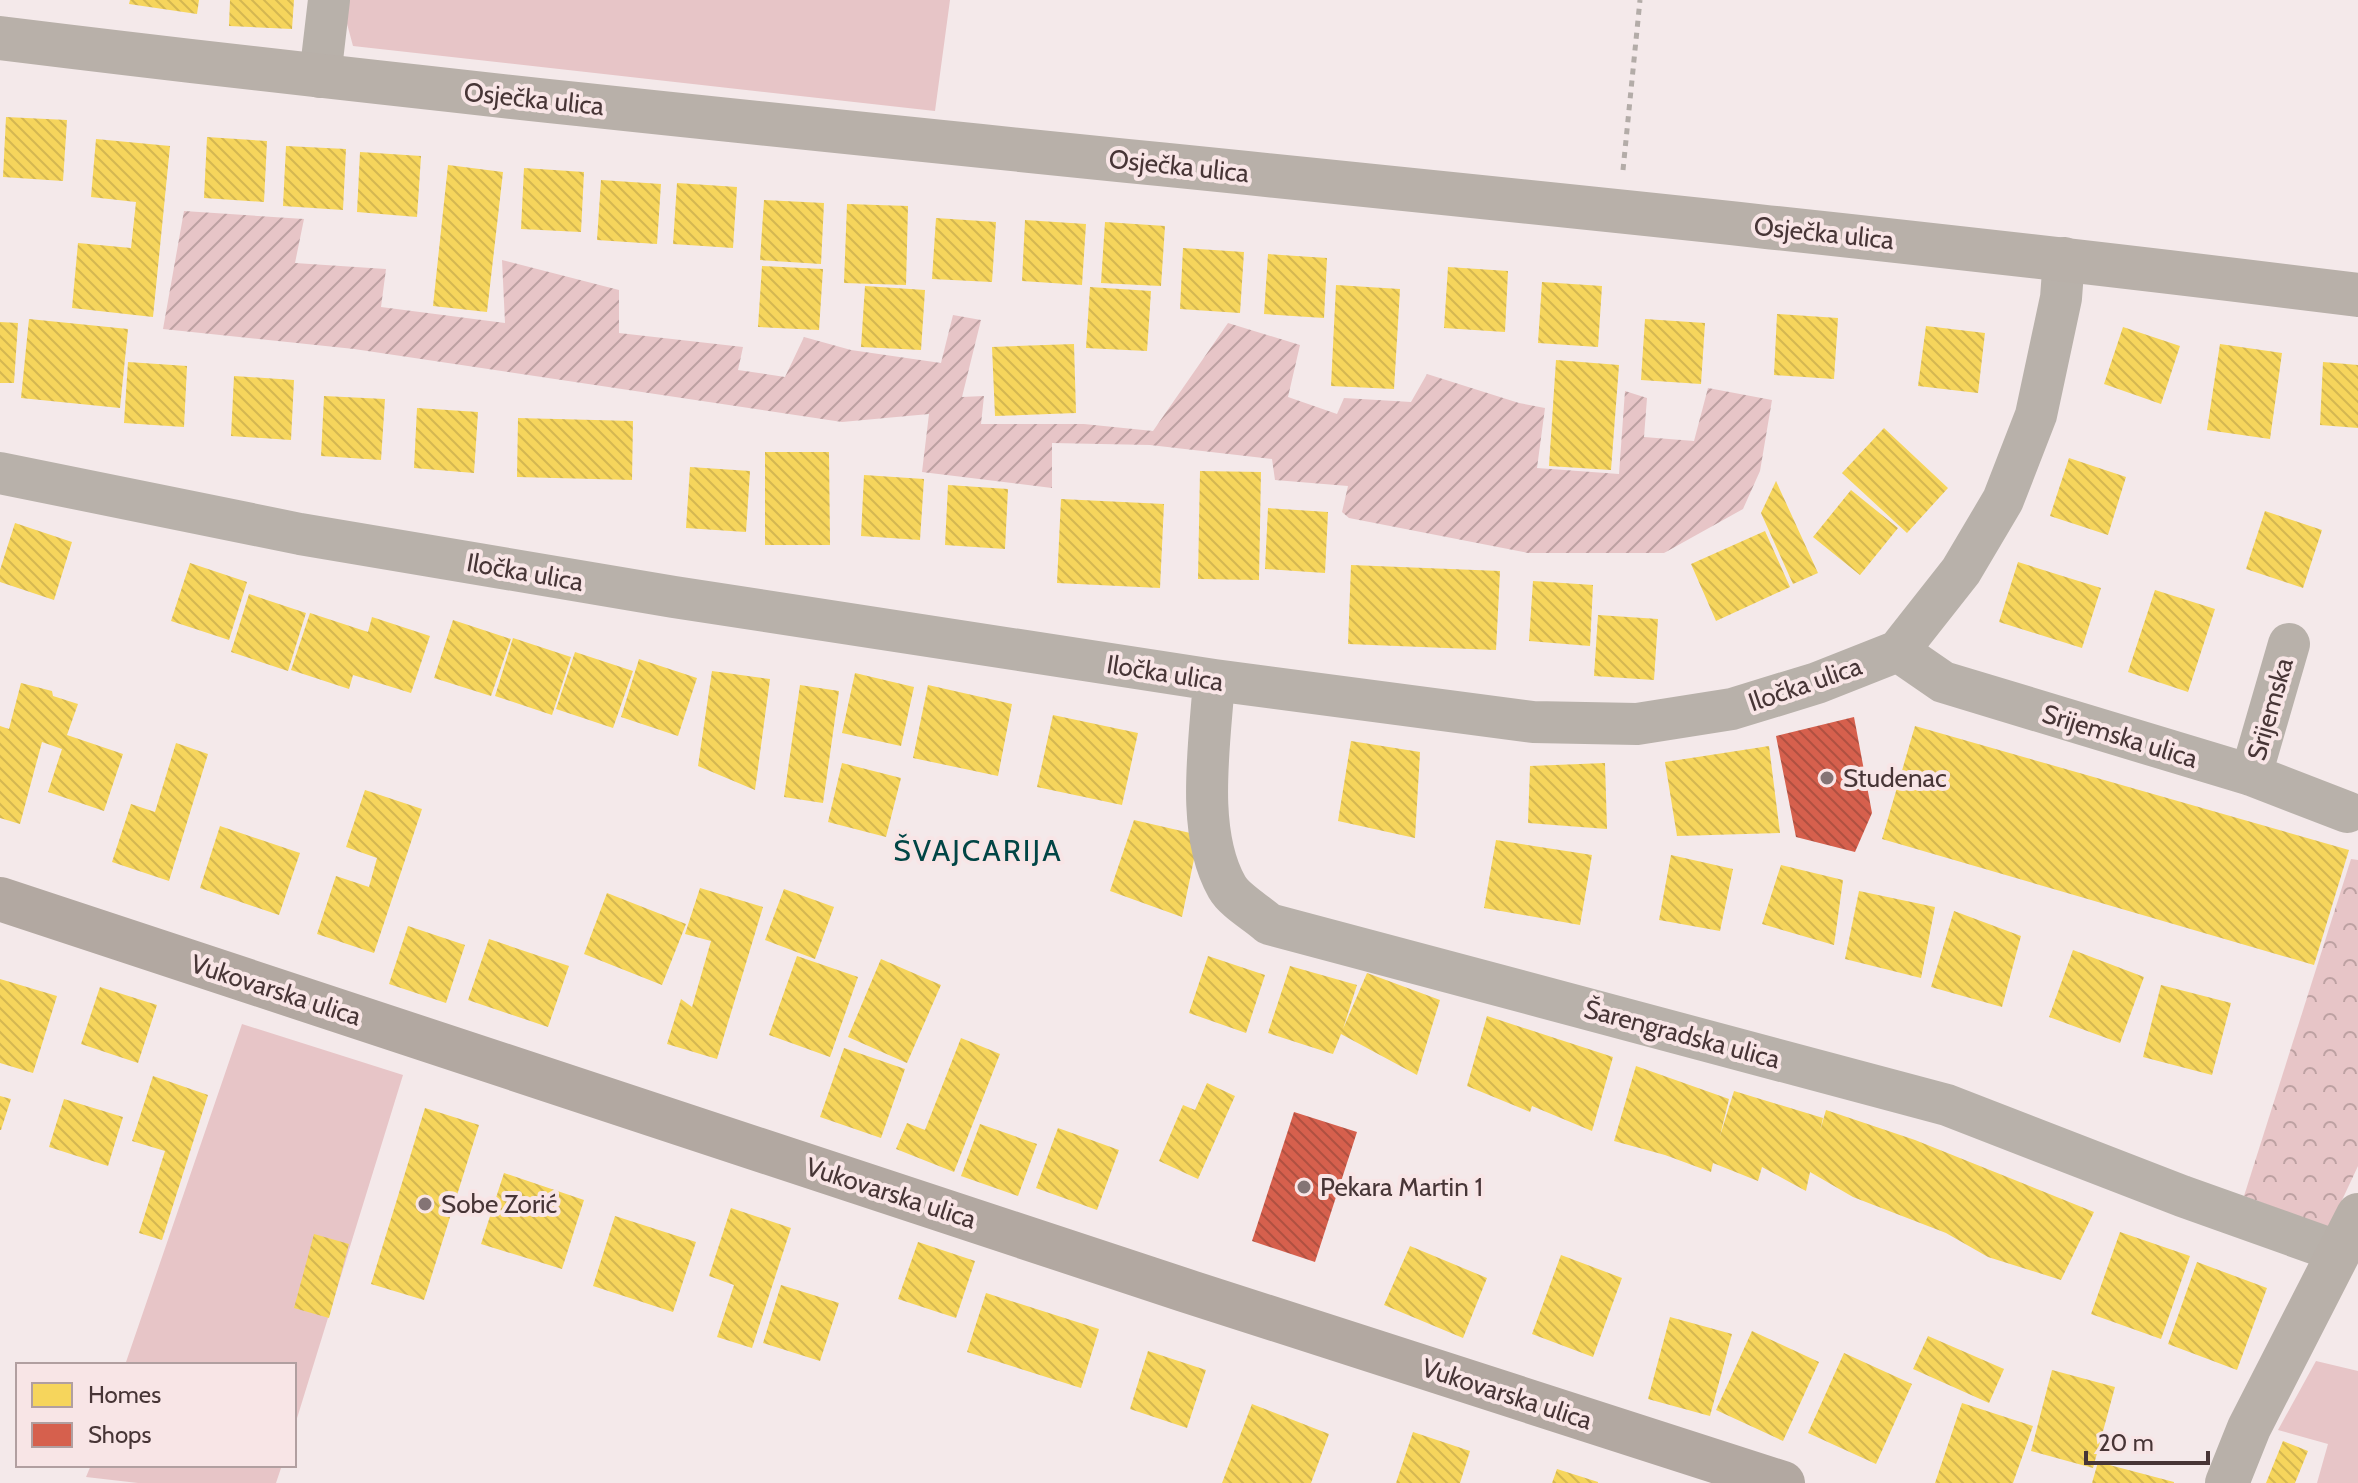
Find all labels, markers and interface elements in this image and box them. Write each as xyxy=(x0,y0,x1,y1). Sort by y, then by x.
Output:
street label: Osječka ulica xyxy=(462,76,606,122)
street label: Osječka ulica xyxy=(1107,143,1251,189)
street label: Osječka ulica xyxy=(1752,210,1896,256)
street label: Iločka ulica xyxy=(464,546,586,598)
street label: Iločka ulica xyxy=(1104,648,1226,698)
street label: Iločka ulica xyxy=(1744,650,1866,718)
street label: Srijemska xyxy=(2240,654,2300,764)
street label: Srijemska ulica xyxy=(2039,697,2202,775)
place label: Studenac xyxy=(1843,762,1947,794)
marker: Studenac xyxy=(1818,769,1836,787)
district label: ŠVAJCARIJA xyxy=(893,832,1063,869)
street label: Vukovarska ulica xyxy=(187,947,366,1033)
street label: Šarengradska ulica xyxy=(1581,992,1784,1076)
street label: Vukovarska ulica xyxy=(802,1150,981,1236)
place label: Pekara Martin 1 xyxy=(1320,1171,1483,1203)
marker: Pekara Martin 1 xyxy=(1295,1178,1313,1196)
place label: Sobe Zorić xyxy=(441,1188,558,1220)
marker: Sobe Zorić xyxy=(416,1195,434,1213)
street label: Vukovarska ulica xyxy=(1418,1351,1597,1437)
legend xyxy=(16,1363,296,1467)
text: Homes xyxy=(88,1380,161,1409)
scale bar xyxy=(2086,1415,2208,1465)
text: Shops xyxy=(88,1420,151,1449)
text: 20 m xyxy=(2098,1428,2154,1457)

